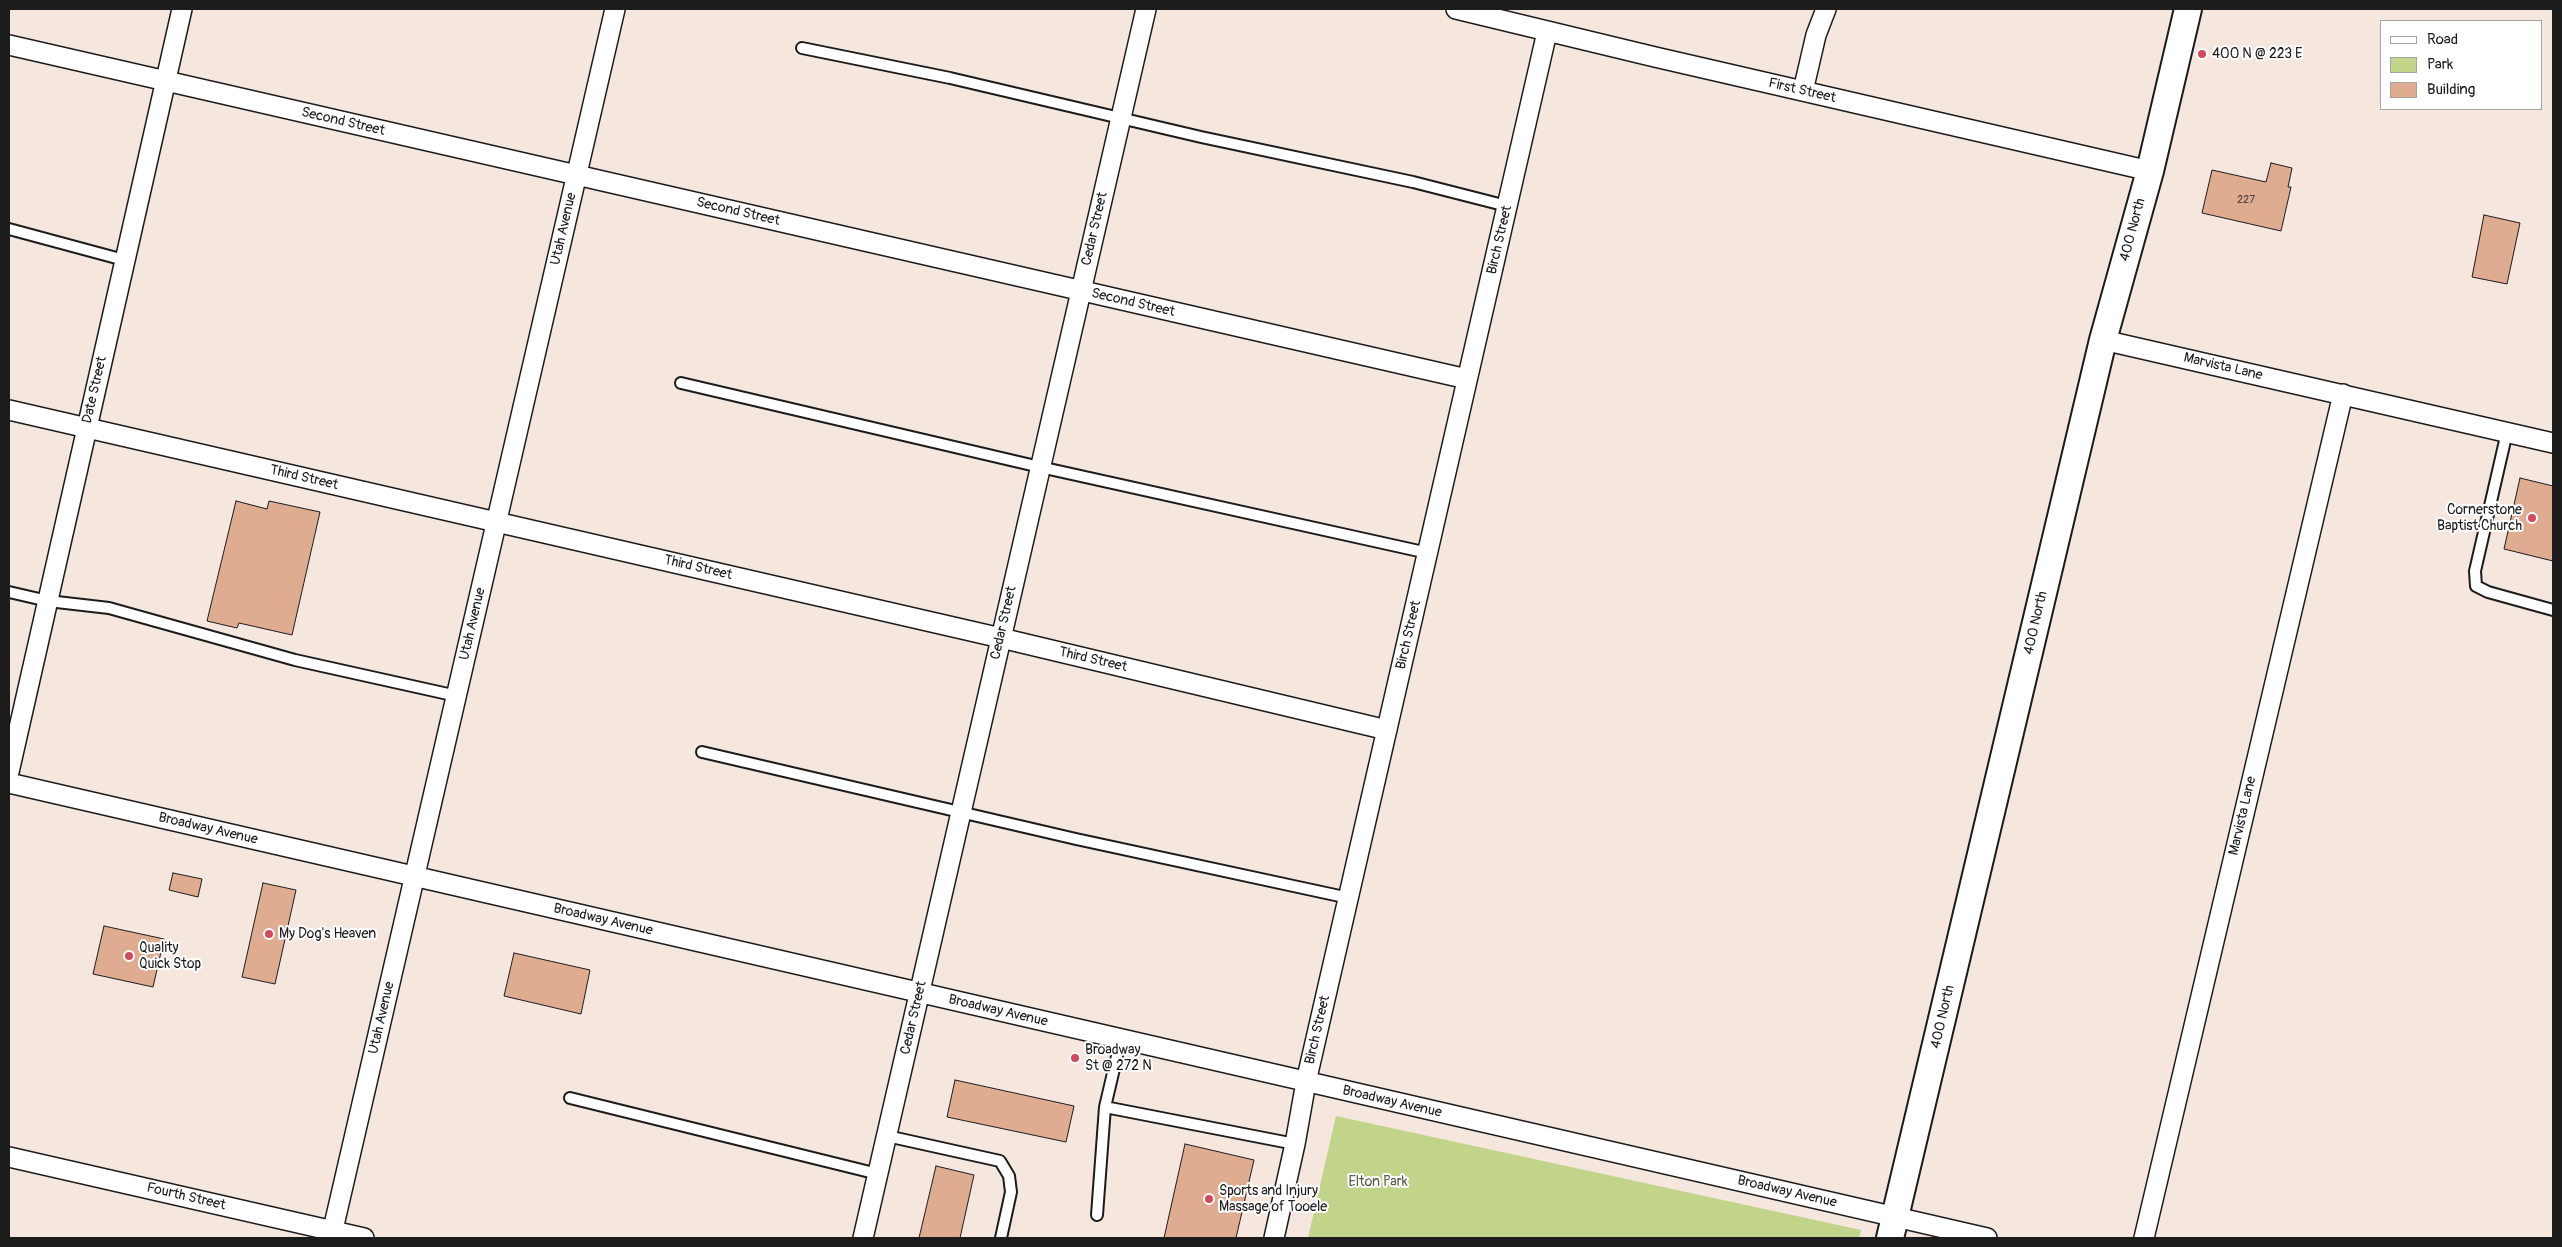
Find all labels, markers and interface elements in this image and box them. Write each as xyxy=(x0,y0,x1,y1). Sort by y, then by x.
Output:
legend xyxy=(2380,20,2542,110)
text: Road xyxy=(2427,30,2458,49)
place label: 400 N @ 223 E xyxy=(2212,46,2302,62)
marker: 400 N @ 223 E xyxy=(2196,48,2208,60)
text: Park xyxy=(2427,55,2453,74)
street label: First Street xyxy=(1767,75,1837,107)
text: Building xyxy=(2427,80,2475,99)
street label: Second Street xyxy=(300,104,386,140)
street label: Utah Avenue xyxy=(547,191,581,267)
street label: Cedar Street xyxy=(1078,191,1112,267)
house number: 227 xyxy=(2237,193,2255,207)
street label: Second Street xyxy=(695,194,781,230)
street label: 400 North xyxy=(2117,197,2149,263)
street label: Birch Street xyxy=(1484,204,1516,276)
street label: Second Street xyxy=(1090,285,1176,321)
street label: Marvista Lane xyxy=(2182,350,2264,384)
street label: Date Street xyxy=(79,355,111,425)
street label: Third Street xyxy=(268,462,340,494)
place label: Cornerstone Baptist Church xyxy=(2437,502,2522,534)
marker: Cornerstone Baptist Church xyxy=(2526,512,2538,524)
street label: Third Street xyxy=(662,552,734,584)
street label: Cedar Street xyxy=(987,585,1021,661)
street label: Utah Avenue xyxy=(456,586,490,662)
street label: 400 North xyxy=(2021,590,2051,656)
street label: Birch Street xyxy=(1393,599,1425,671)
street label: Third Street xyxy=(1057,644,1129,676)
street label: Marvista Lane xyxy=(2226,775,2260,857)
street label: Broadway Avenue xyxy=(157,809,259,849)
street label: Broadway Avenue xyxy=(552,900,654,940)
place label: My Dog's Heaven xyxy=(279,926,376,942)
marker: My Dog's Heaven xyxy=(263,928,275,940)
place label: Quality Quick Stop xyxy=(139,940,201,972)
marker: Quality Quick Stop xyxy=(123,950,135,962)
street label: Utah Avenue xyxy=(365,980,399,1056)
street label: Cedar Street xyxy=(897,980,931,1056)
street label: 400 North xyxy=(1928,984,1958,1050)
street label: Broadway Avenue xyxy=(947,991,1049,1031)
street label: Birch Street xyxy=(1302,994,1334,1066)
place label: Broadway St @ 272 N xyxy=(1085,1042,1152,1074)
marker: Broadway St @ 272 N xyxy=(1069,1052,1081,1064)
street label: Broadway Avenue xyxy=(1341,1082,1443,1122)
street label: Broadway Avenue xyxy=(1736,1172,1838,1212)
park label: Elton Park xyxy=(1348,1174,1408,1190)
street label: Fourth Street xyxy=(145,1180,227,1214)
place label: Sports and Injury Massage of Tooele xyxy=(1219,1183,1327,1216)
marker: Sports and Injury Massage of Tooele xyxy=(1203,1193,1215,1205)

